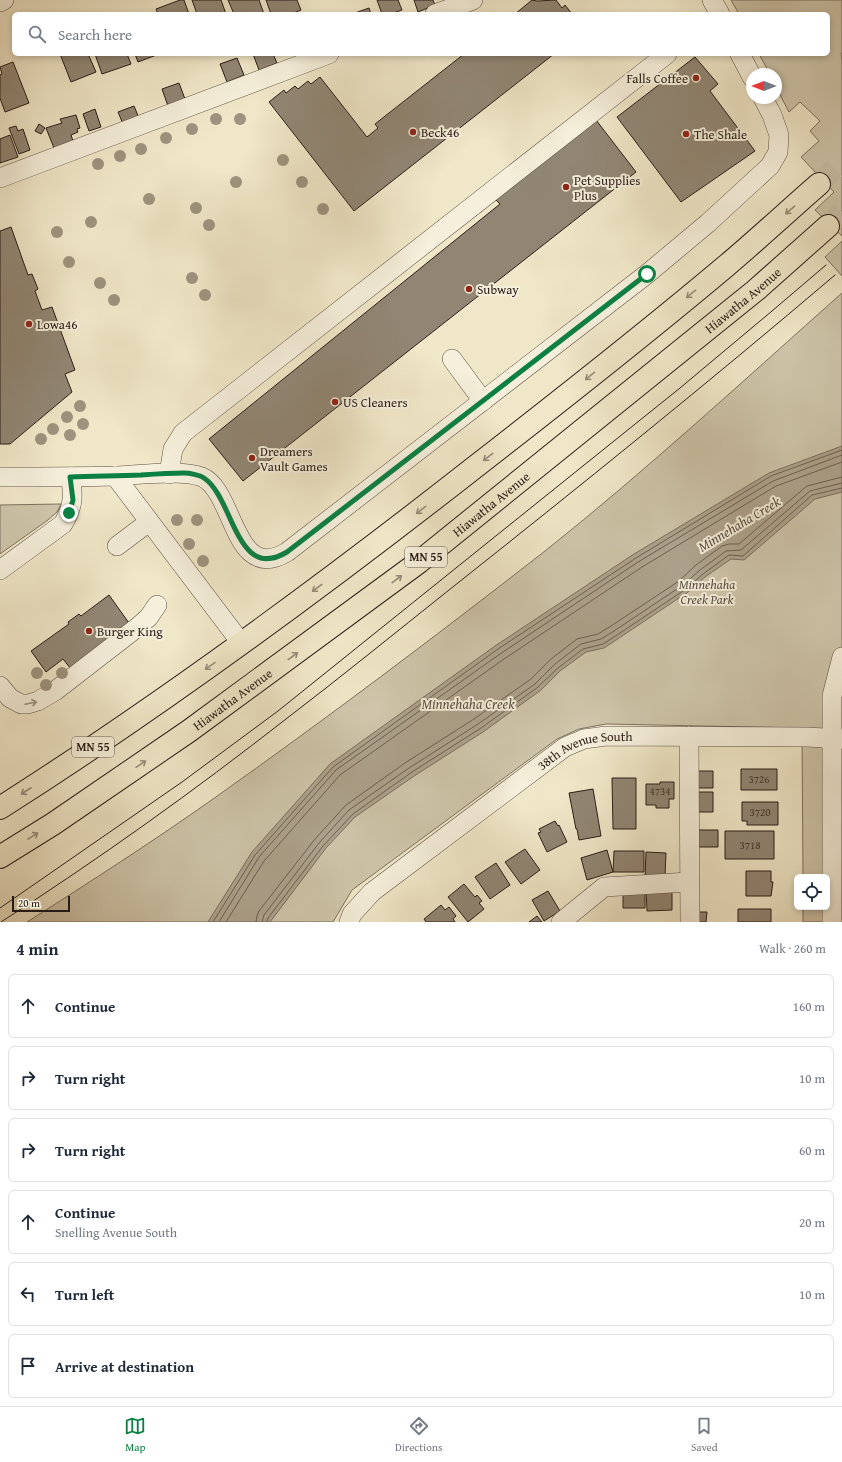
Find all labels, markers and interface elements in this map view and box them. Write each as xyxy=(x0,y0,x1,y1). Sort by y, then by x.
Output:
search box xyxy=(12,12,830,56)
icon: search xyxy=(26,23,48,45)
text: Search here xyxy=(58,24,132,45)
north arrow xyxy=(746,68,782,104)
place label: Falls Coffee xyxy=(626,69,688,88)
marker: Falls Coffee xyxy=(691,73,701,83)
place label: Beck46 xyxy=(421,123,459,142)
place label: The Shale xyxy=(694,125,747,144)
marker: Beck46 xyxy=(408,127,418,137)
marker: The Shale xyxy=(681,129,691,139)
place label: Pet Supplies Plus xyxy=(574,171,641,205)
marker: Pet Supplies Plus xyxy=(561,182,571,192)
one-way arrow xyxy=(785,205,795,214)
street label: Hiawatha Avenue xyxy=(701,263,785,338)
route start xyxy=(638,265,656,283)
place label: Subway xyxy=(477,280,519,299)
marker: Subway xyxy=(464,284,474,294)
one-way arrow xyxy=(686,290,697,299)
place label: Lowa46 xyxy=(37,315,77,334)
marker: Lowa46 xyxy=(24,319,34,329)
one-way arrow xyxy=(585,371,596,380)
place label: US Cleaners xyxy=(343,393,408,412)
marker: US Cleaners xyxy=(330,397,340,407)
place label: Dreamers Vault Games xyxy=(260,442,328,476)
one-way arrow xyxy=(483,452,494,461)
marker: Dreamers Vault Games xyxy=(247,453,257,463)
street label: Hiawatha Avenue xyxy=(449,467,534,541)
water label: Minnehaha Creek xyxy=(694,491,785,557)
route end xyxy=(60,504,78,522)
one-way arrow xyxy=(415,505,426,514)
road number: MN 55 xyxy=(405,547,447,567)
one-way arrow xyxy=(391,575,402,583)
park label: Minnehaha Creek Park xyxy=(679,575,735,609)
one-way arrow xyxy=(312,584,323,592)
place label: Burger King xyxy=(97,622,163,641)
marker: Burger King xyxy=(84,626,94,636)
one-way arrow xyxy=(287,652,298,660)
one-way arrow xyxy=(205,662,216,670)
street label: Hiawatha Avenue xyxy=(189,664,276,735)
water label: Minnehaha Creek xyxy=(421,694,515,714)
one-way arrow xyxy=(25,698,38,706)
street label: 38th Avenue South xyxy=(533,727,633,775)
road number: MN 55 xyxy=(72,737,114,757)
one-way arrow xyxy=(135,760,146,768)
house number: 3726 xyxy=(748,771,770,787)
house number: 4734 xyxy=(649,783,671,799)
one-way arrow xyxy=(20,788,32,796)
house number: 3720 xyxy=(749,804,771,820)
one-way arrow xyxy=(27,832,39,840)
house number: 3718 xyxy=(739,837,761,853)
map controls xyxy=(794,874,830,910)
button: locate xyxy=(794,874,830,910)
scale bar xyxy=(12,894,70,913)
text: 20 m xyxy=(18,895,40,911)
text: 4 min xyxy=(16,936,58,961)
text: Walk · 260 m xyxy=(759,939,826,958)
icon: ahead xyxy=(17,995,39,1017)
text: Continue xyxy=(55,996,116,1017)
text: 160 m xyxy=(793,997,825,1016)
icon: right xyxy=(17,1067,39,1089)
text: Turn right xyxy=(55,1068,126,1089)
text: 10 m xyxy=(799,1069,825,1088)
icon: right xyxy=(17,1139,39,1161)
text: Turn right xyxy=(55,1140,126,1161)
text: 60 m xyxy=(799,1141,825,1160)
text: Continue xyxy=(55,1202,116,1223)
icon: ahead xyxy=(17,1211,39,1233)
text: 20 m xyxy=(799,1213,825,1232)
text: Snelling Avenue South xyxy=(55,1223,177,1242)
icon: left xyxy=(17,1283,39,1305)
text: Turn left xyxy=(55,1284,114,1305)
text: 10 m xyxy=(799,1285,825,1304)
icon: arrive xyxy=(17,1355,39,1377)
text: Arrive at destination xyxy=(55,1356,194,1377)
tab: Map xyxy=(124,1415,146,1455)
tab: Directions xyxy=(395,1415,442,1455)
tab: Saved xyxy=(691,1415,718,1455)

